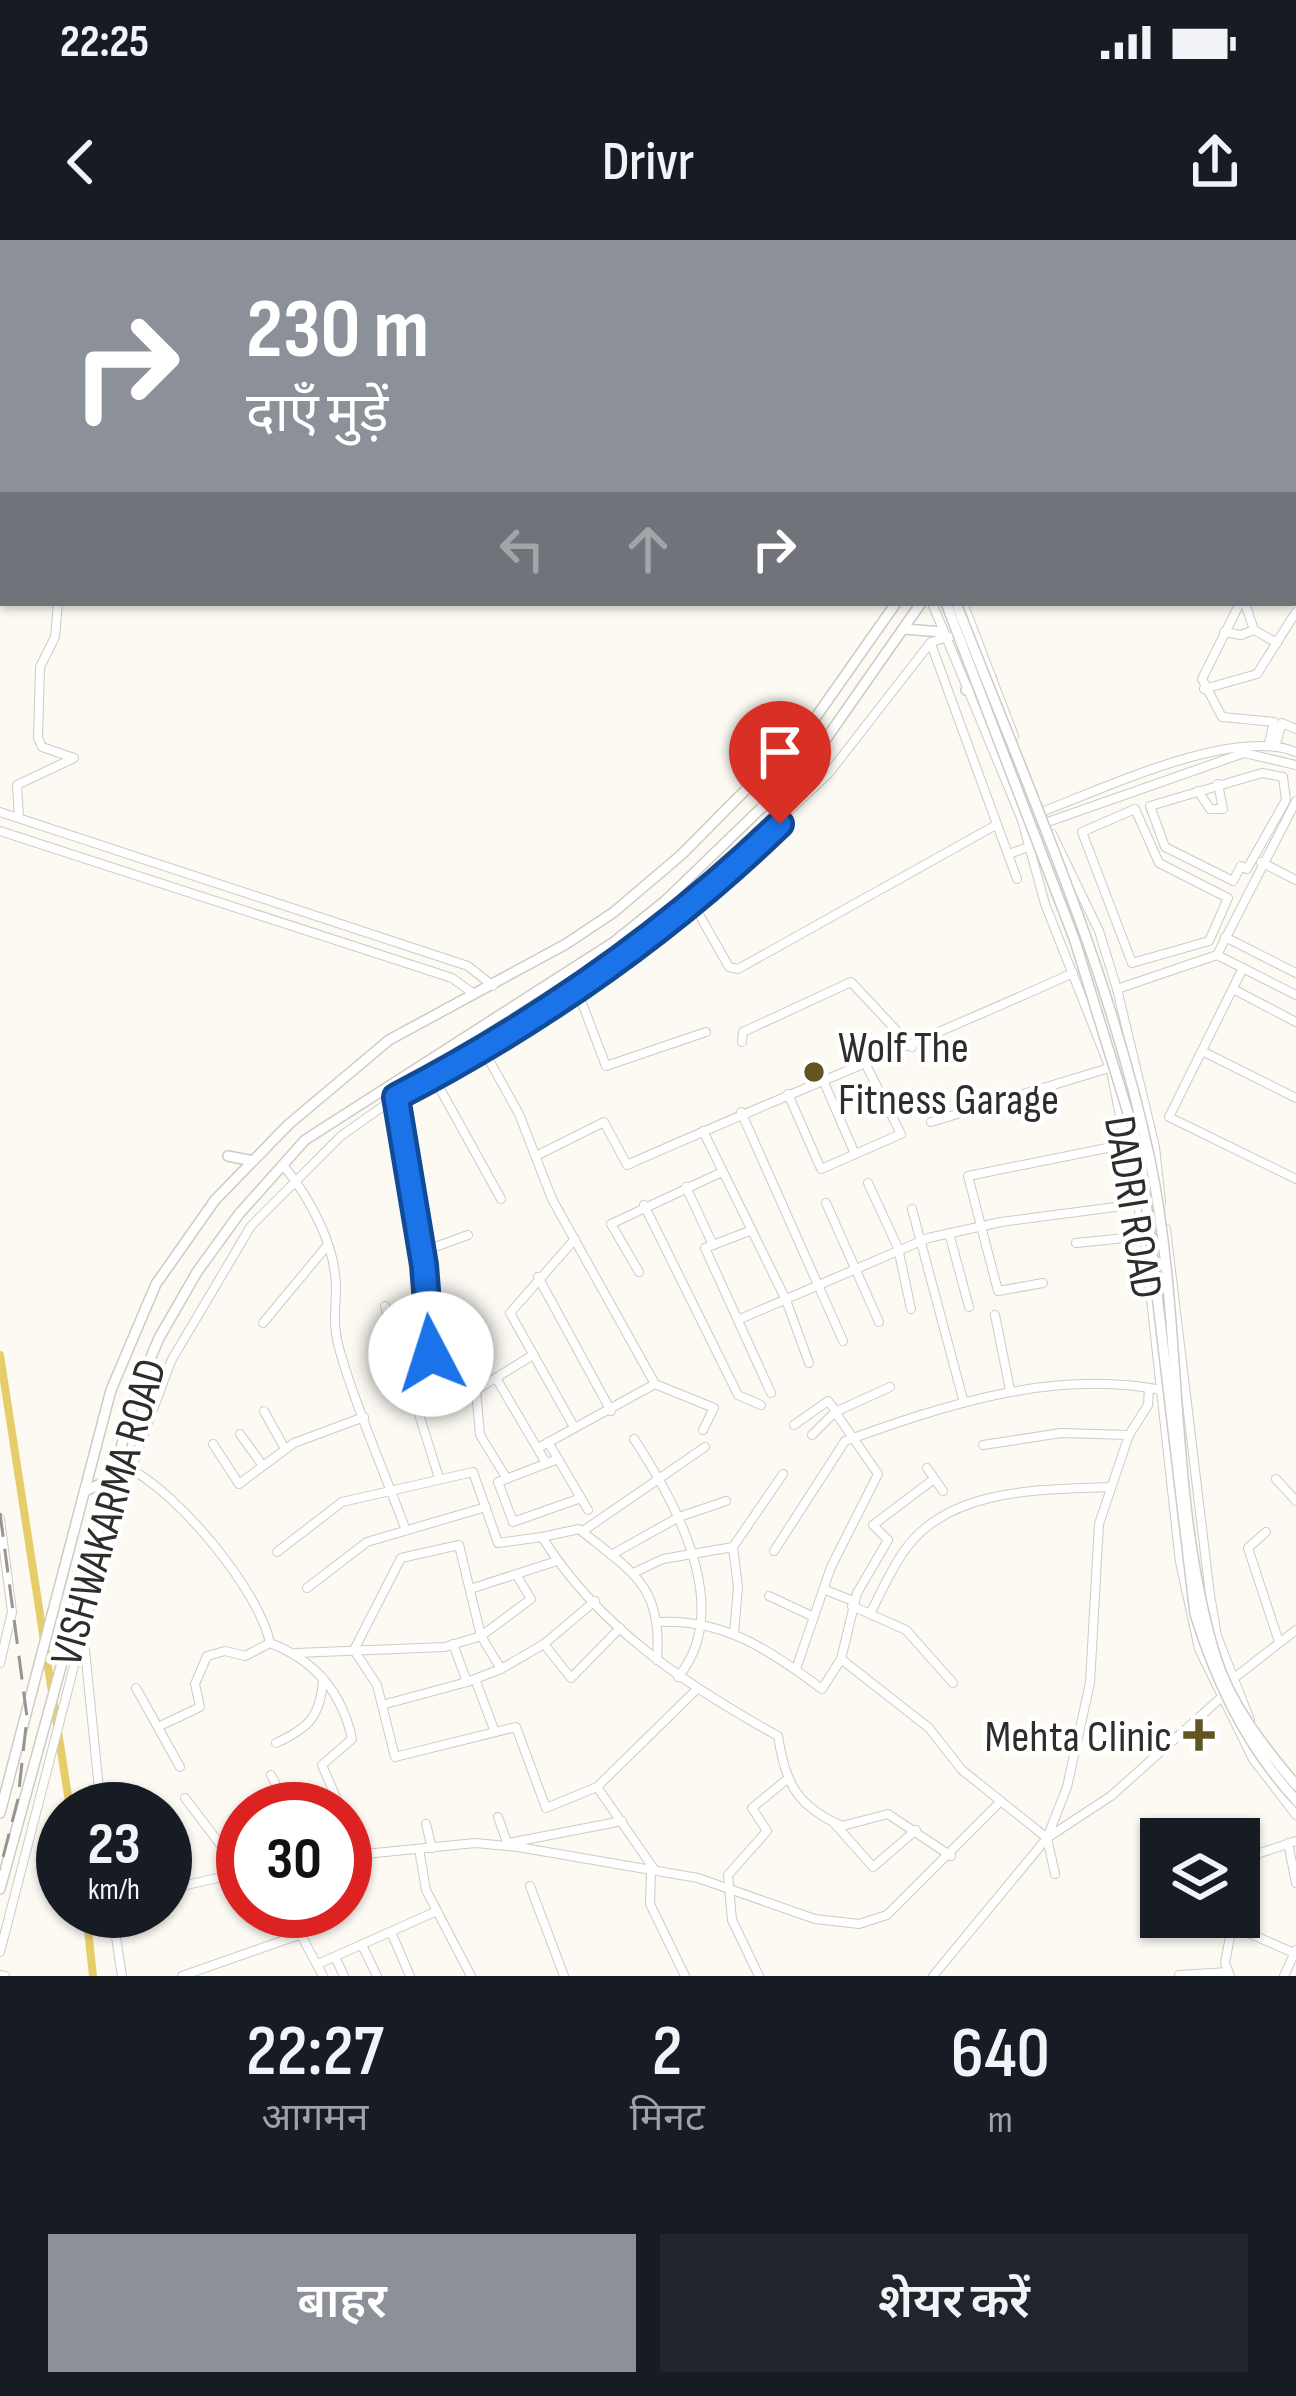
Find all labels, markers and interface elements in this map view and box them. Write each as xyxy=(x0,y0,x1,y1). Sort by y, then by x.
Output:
text: 22:25 xyxy=(60,15,149,70)
icon: back xyxy=(48,129,114,195)
icon: share xyxy=(1182,129,1248,195)
text: Drivr xyxy=(602,130,694,195)
text: 230 m xyxy=(246,280,429,381)
icon: right xyxy=(48,288,204,444)
text: दाएँ मुड़ें xyxy=(246,382,388,447)
icon: left xyxy=(489,516,555,582)
icon: ahead xyxy=(615,516,681,582)
icon: right xyxy=(741,516,807,582)
pin xyxy=(729,701,831,824)
icon: arrive xyxy=(747,719,813,785)
place label: Wolf The Fitness Garage xyxy=(838,1021,1059,1128)
marker: Wolf The Fitness Garage xyxy=(801,1059,827,1085)
street label: DADRI ROAD xyxy=(1091,1112,1174,1302)
position arrow xyxy=(368,1291,494,1417)
street label: VISHWAKARMA ROAD xyxy=(39,1353,179,1672)
place label: Mehta Clinic xyxy=(984,1710,1172,1765)
marker: Mehta Clinic xyxy=(1183,1719,1215,1751)
speed limit sign: 30 xyxy=(216,1782,372,1938)
text: 23 xyxy=(87,1809,141,1881)
map controls xyxy=(1140,1818,1260,1938)
button: layers xyxy=(1140,1818,1260,1938)
text: km/h xyxy=(88,1872,140,1908)
text: 22:27 xyxy=(246,2009,384,2096)
text: 2 xyxy=(652,2009,683,2096)
text: 640 xyxy=(951,2011,1050,2098)
text: आगमन xyxy=(262,2095,368,2142)
text: मिनट xyxy=(630,2095,705,2142)
text: m xyxy=(988,2097,1013,2144)
button: बाहर xyxy=(48,2234,636,2372)
button: शेयर करें xyxy=(660,2234,1248,2372)

